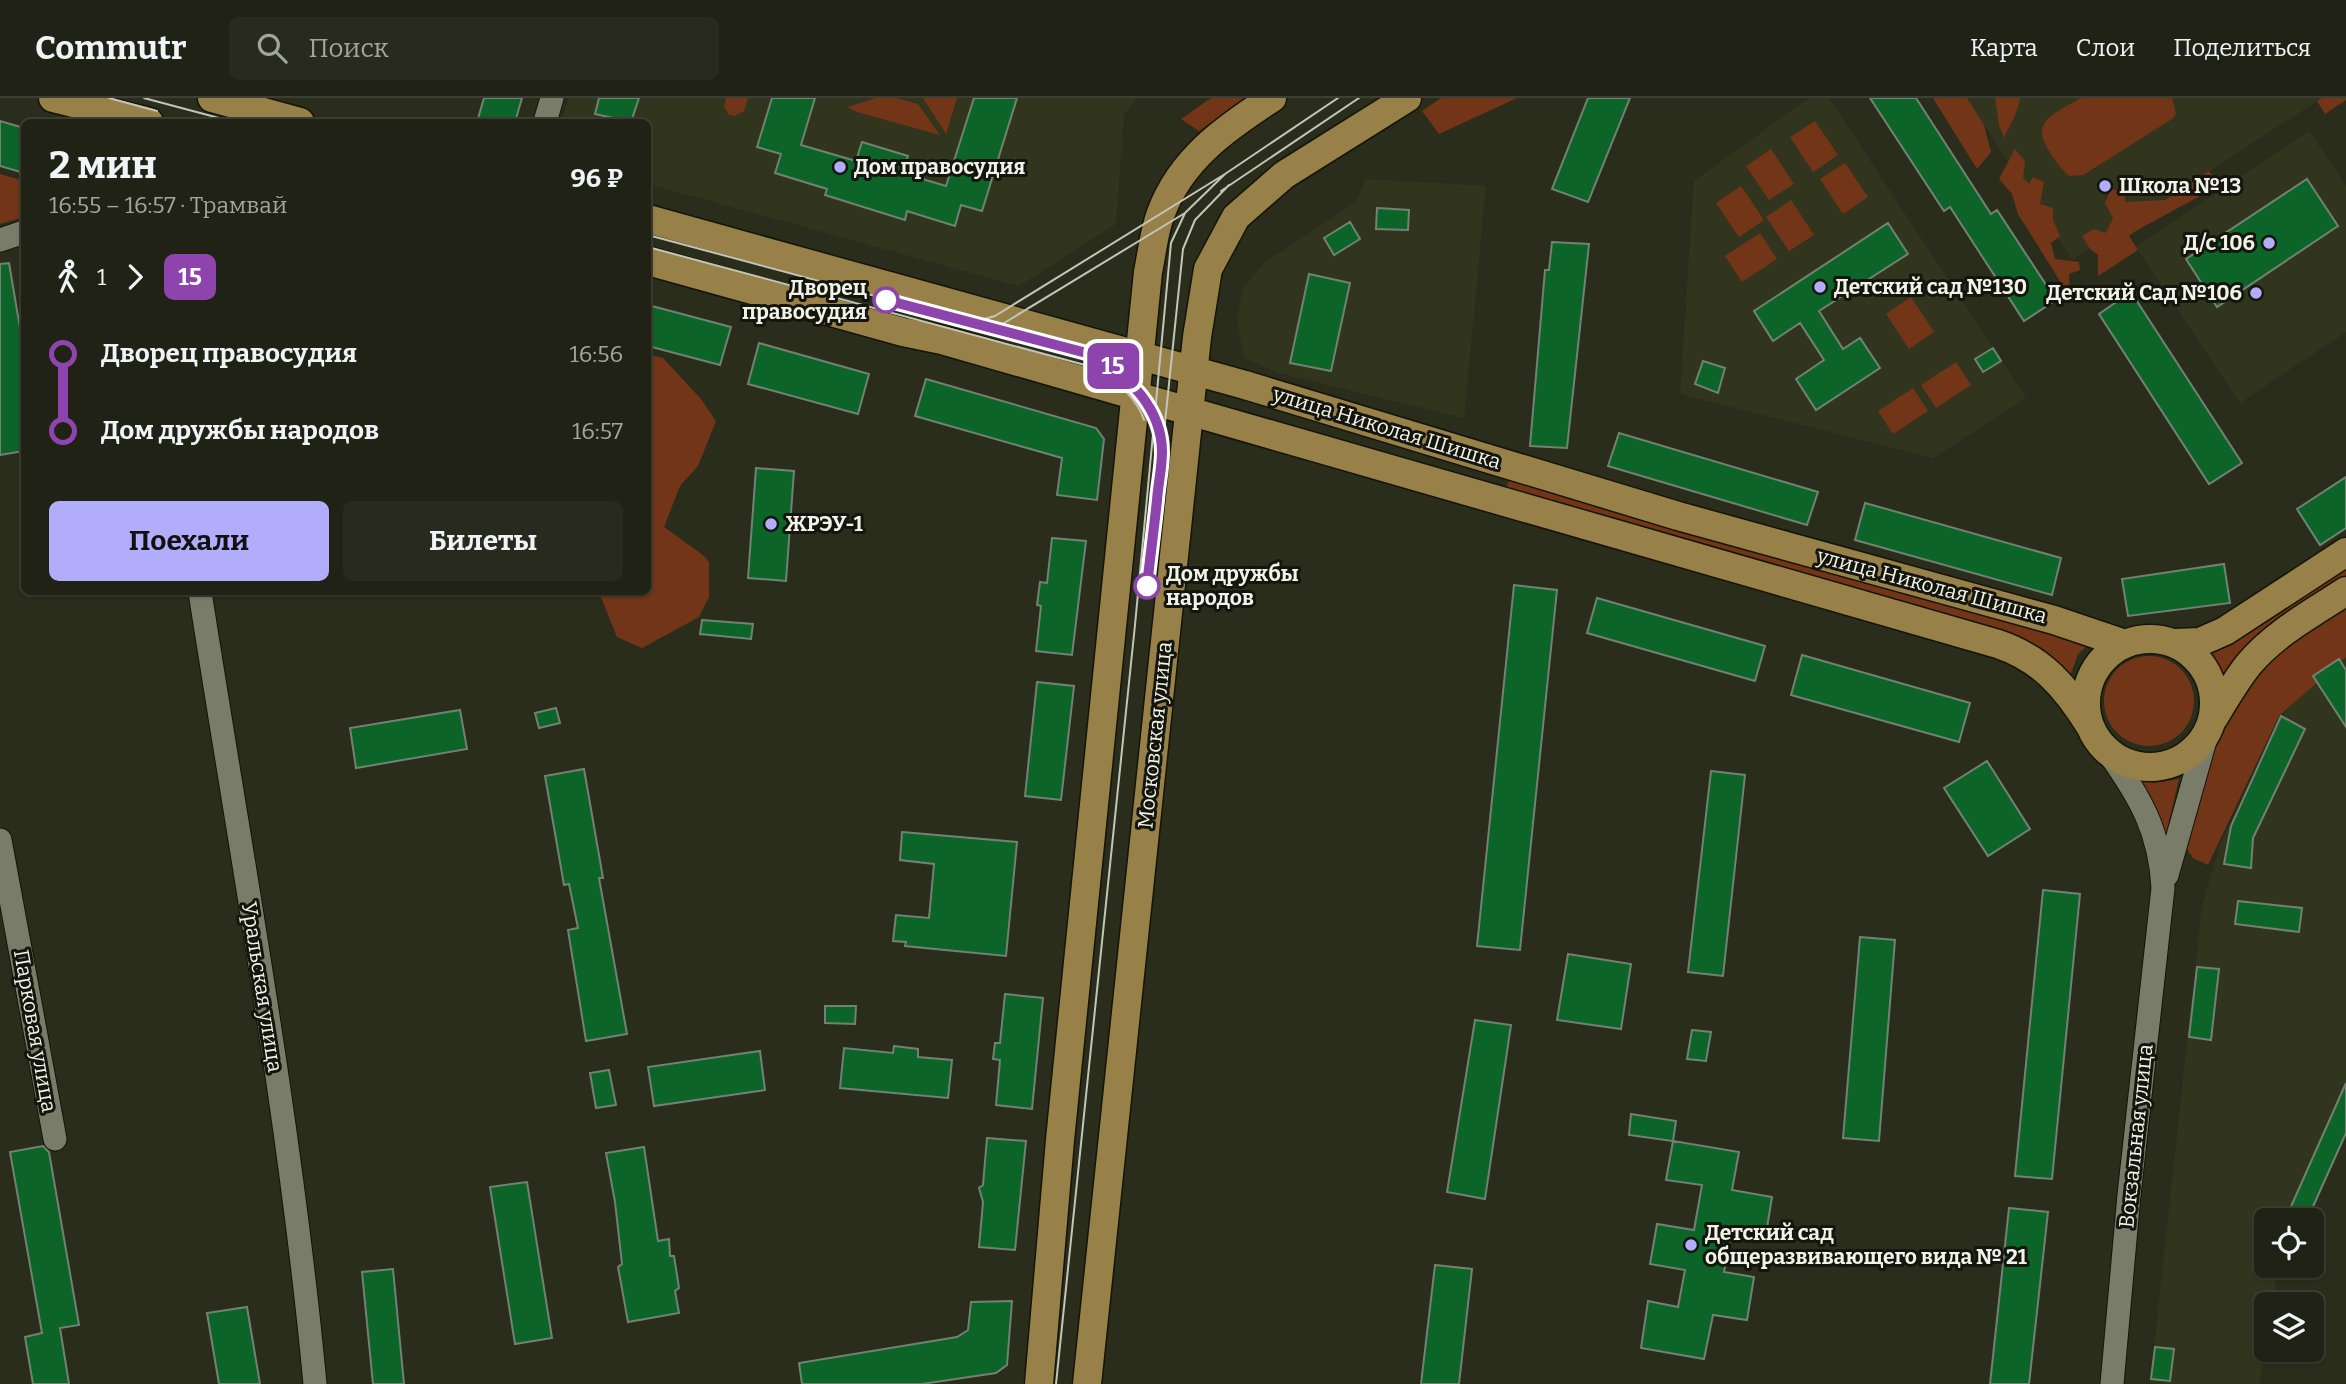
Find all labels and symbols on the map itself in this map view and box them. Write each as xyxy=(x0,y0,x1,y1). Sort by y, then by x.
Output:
place label: Дом правосудия xyxy=(854,154,1026,180)
marker: Дом правосудия xyxy=(832,159,848,175)
place label: Школа №13 xyxy=(2119,173,2241,199)
marker: Школа №13 xyxy=(2097,178,2113,194)
place label: Д/с 106 xyxy=(2183,230,2255,256)
marker: Д/с 106 xyxy=(2261,235,2277,251)
place label: Детский сад №130 xyxy=(1834,274,2027,300)
place label: Дворец правосудия xyxy=(742,275,867,325)
marker: Детский сад №130 xyxy=(1812,279,1828,295)
place label: Детский Сад №106 xyxy=(2046,280,2242,306)
marker: Детский Сад №106 xyxy=(2248,285,2264,301)
marker: Дворец правосудия xyxy=(873,287,899,313)
line badge: 15 xyxy=(1082,343,1144,389)
street label: улица Николая Шишка xyxy=(1269,381,1505,475)
place label: ЖРЭУ-1 xyxy=(785,511,863,537)
marker: ЖРЭУ-1 xyxy=(763,516,779,532)
street label: улица Николая Шишка xyxy=(1813,543,2050,629)
place label: Дом дружбы народов xyxy=(1166,561,1299,611)
marker: Дом дружбы народов xyxy=(1134,573,1160,599)
street label: Московская улица xyxy=(1132,640,1178,830)
street label: Уральская улица xyxy=(236,900,288,1075)
street label: Парковая улица xyxy=(8,948,62,1115)
street label: Вокзальная улица xyxy=(2113,1042,2159,1229)
place label: Детский сад общеразвивающего вида № 21 xyxy=(1705,1220,2027,1270)
marker: Детский сад общеразвивающего вида № 21 xyxy=(1683,1237,1699,1253)

